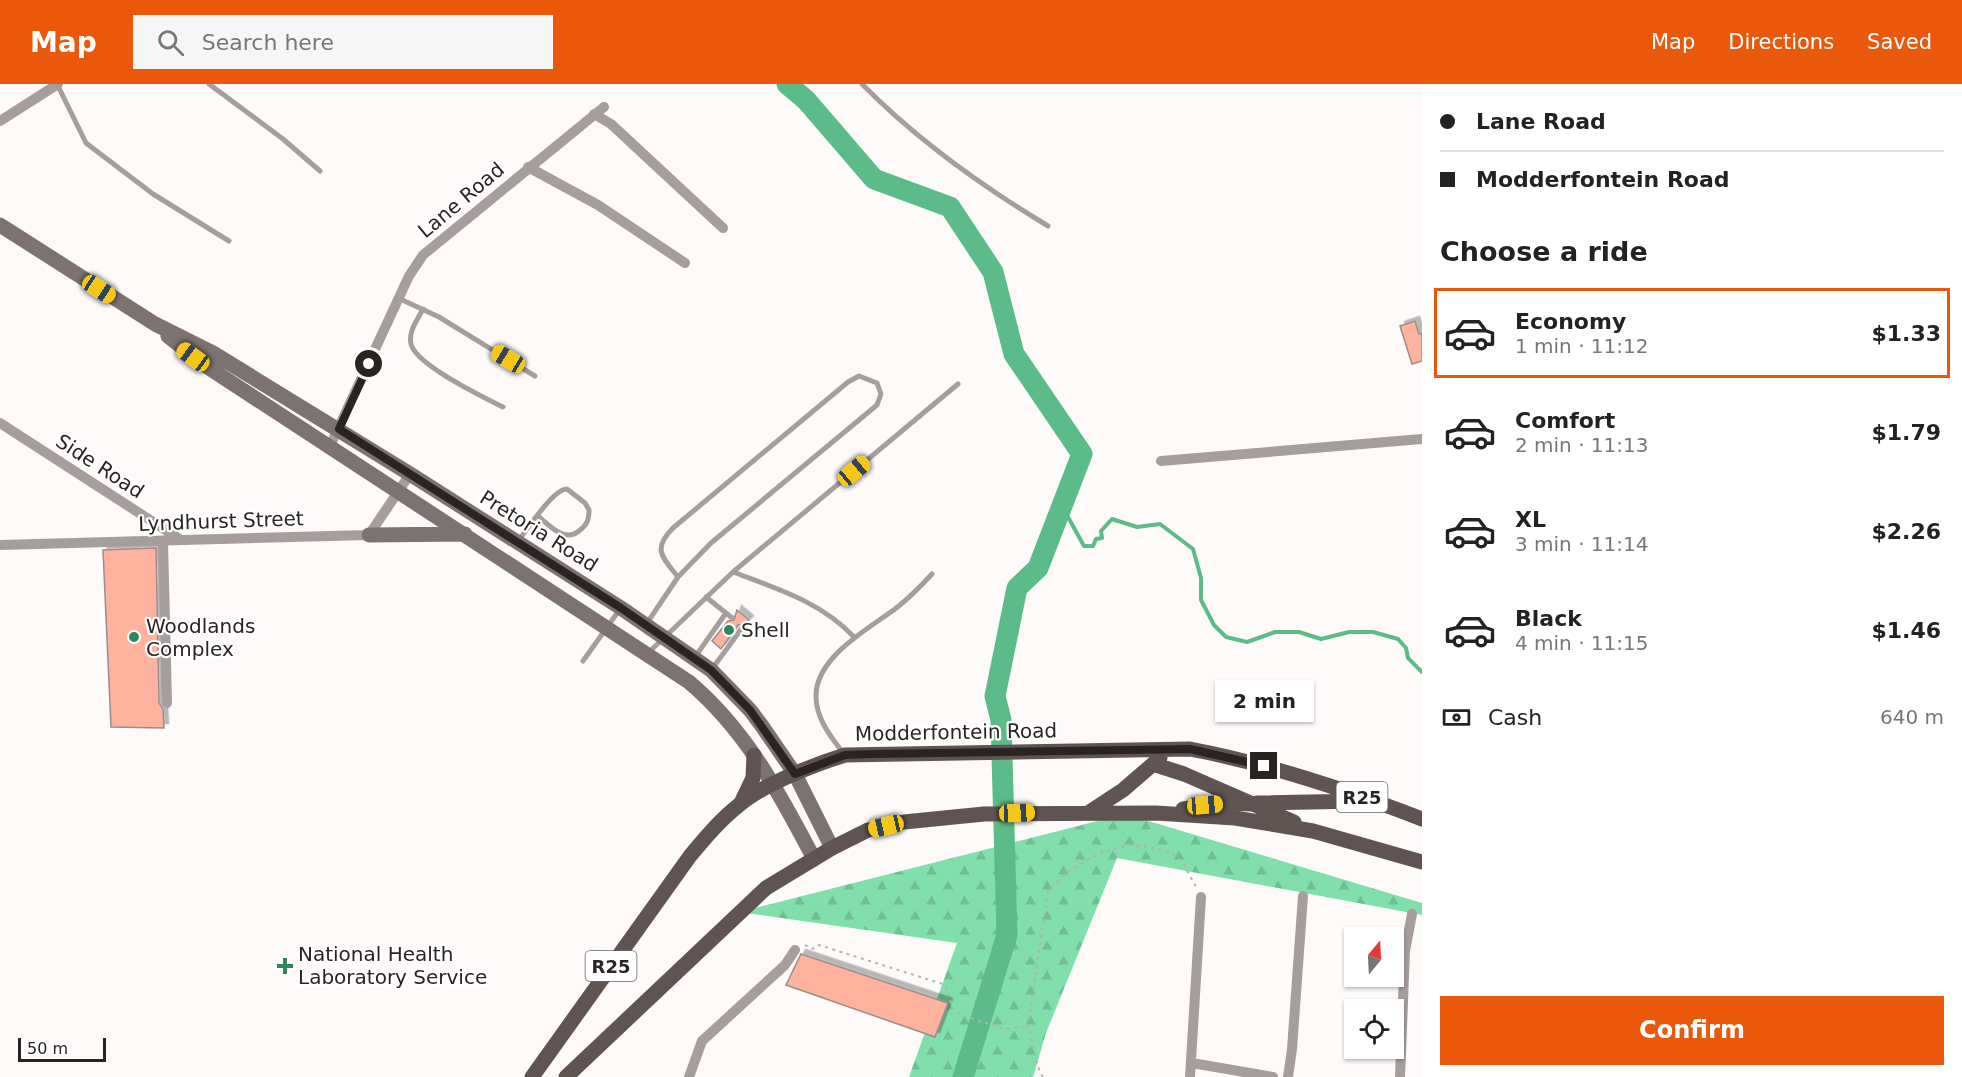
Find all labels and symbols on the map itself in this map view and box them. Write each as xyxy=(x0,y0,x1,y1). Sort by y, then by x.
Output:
street label: Lane Road xyxy=(413,157,509,243)
car xyxy=(79,272,119,306)
car xyxy=(173,339,213,375)
car xyxy=(488,342,528,376)
route start xyxy=(355,350,382,377)
street label: Side Road xyxy=(52,429,148,503)
car xyxy=(834,453,874,489)
street label: Pretoria Road xyxy=(476,485,602,577)
street label: Lyndhurst Street xyxy=(138,506,304,536)
place label: Woodlands Complex xyxy=(146,614,255,661)
place label: Shell xyxy=(741,618,790,642)
marker: Shell xyxy=(722,623,736,637)
marker: Woodlands Complex xyxy=(127,630,141,644)
callout: 2 min xyxy=(1214,679,1314,721)
street label: Modderfontein Road xyxy=(855,718,1057,746)
route end xyxy=(1250,752,1277,779)
road number: R25 xyxy=(1336,782,1388,812)
car xyxy=(1186,794,1224,816)
car xyxy=(999,803,1035,823)
car xyxy=(866,813,906,839)
north arrow xyxy=(1344,927,1404,987)
place label: National Health Laboratory Service xyxy=(298,942,487,989)
road number: R25 xyxy=(586,951,636,981)
marker: National Health Laboratory Service xyxy=(276,957,294,975)
scale bar xyxy=(18,1035,106,1062)

